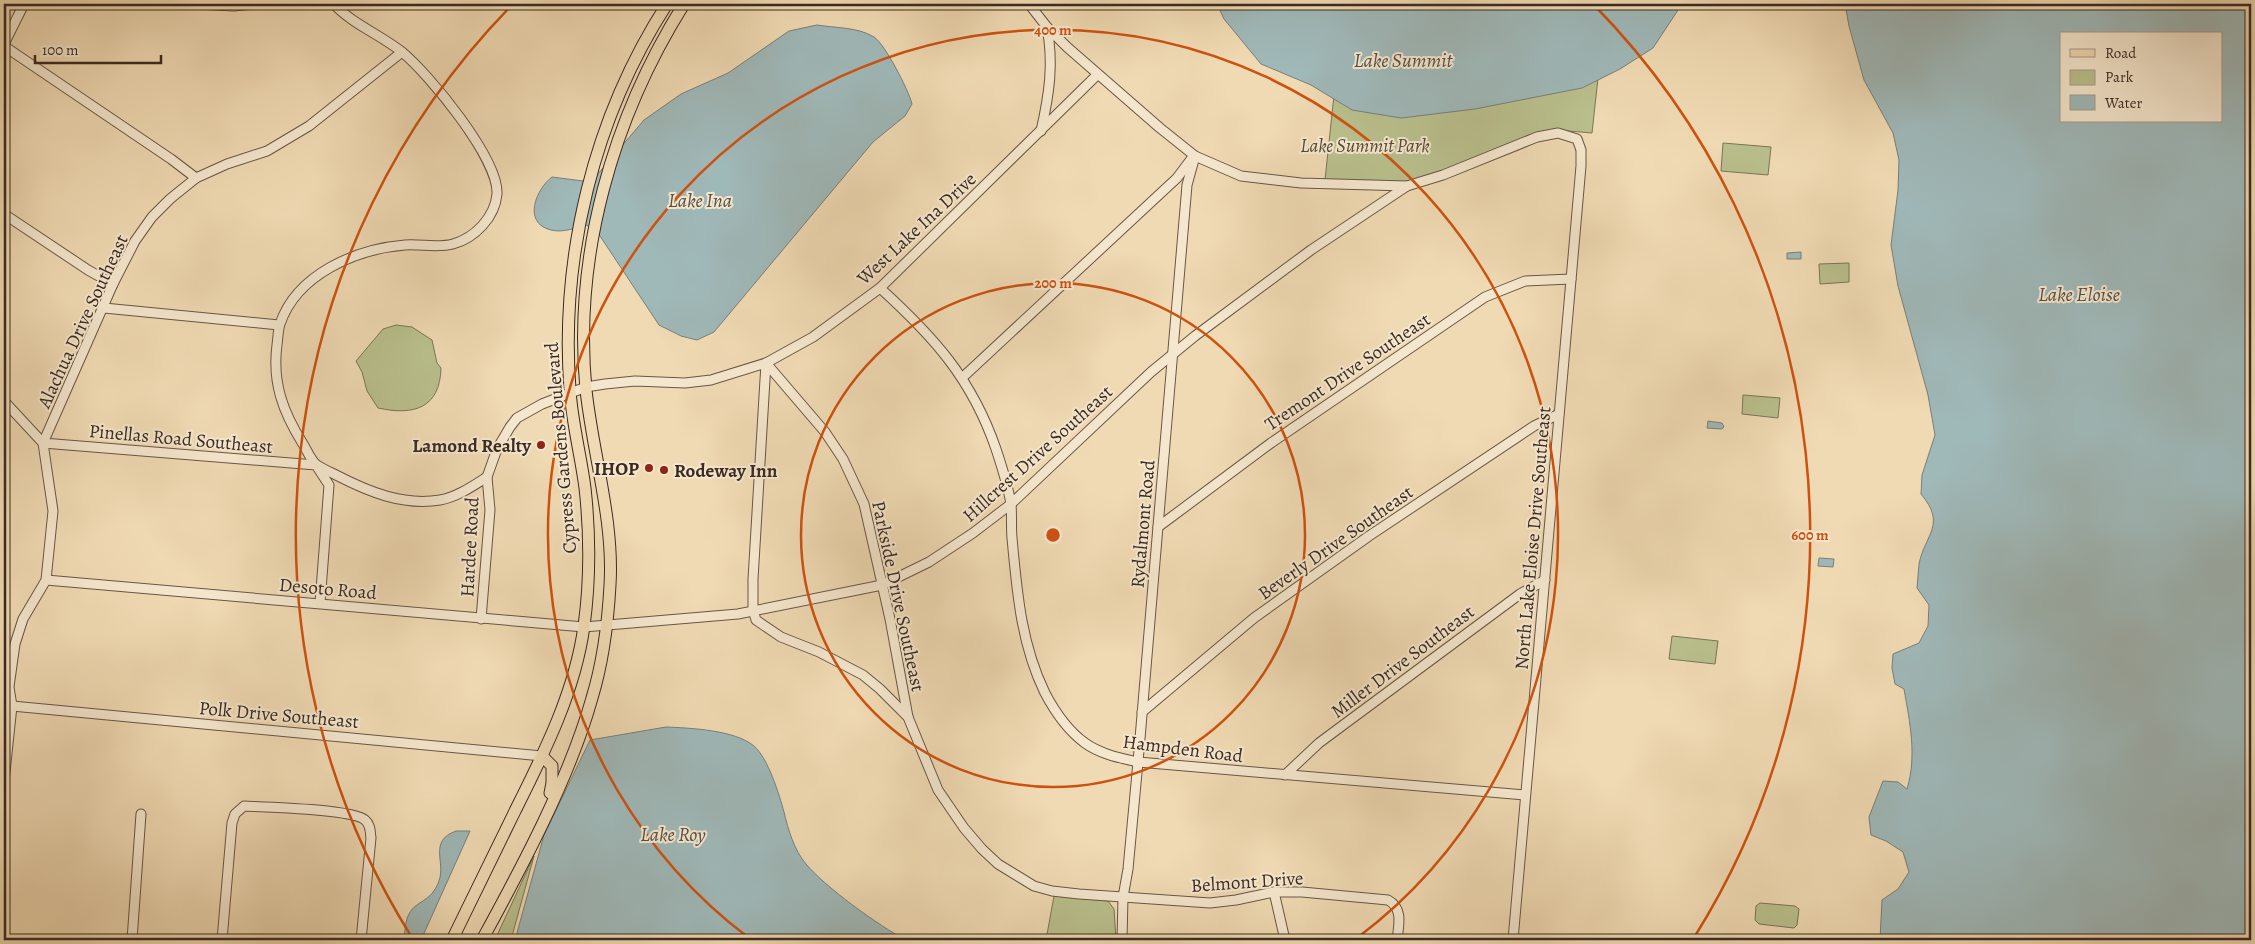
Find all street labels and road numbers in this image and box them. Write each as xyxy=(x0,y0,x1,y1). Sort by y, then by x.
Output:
street label: West Lake Ina Drive xyxy=(851,166,982,292)
street label: Alachua Drive Southeast xyxy=(31,230,135,413)
street label: Tremont Drive Southeast xyxy=(1260,307,1436,437)
street label: Cypress Gardens Boulevard xyxy=(539,340,583,555)
street label: Hillcrest Drive Southeast xyxy=(957,379,1118,528)
street label: North Lake Eloise Drive Southeast xyxy=(1509,405,1557,671)
street label: Pinellas Road Southeast xyxy=(88,418,274,460)
street label: Rydalmont Road xyxy=(1124,458,1162,589)
street label: Beverly Drive Southeast xyxy=(1253,479,1418,606)
street label: Hardee Road xyxy=(454,495,486,598)
street label: Parkside Drive Southeast xyxy=(865,498,931,694)
street label: Desoto Road xyxy=(278,572,379,606)
street label: Miller Drive Southeast xyxy=(1325,599,1480,724)
street label: Polk Drive Southeast xyxy=(198,695,360,735)
street label: Hampden Road xyxy=(1121,729,1245,769)
street label: Belmont Drive xyxy=(1190,865,1304,899)

